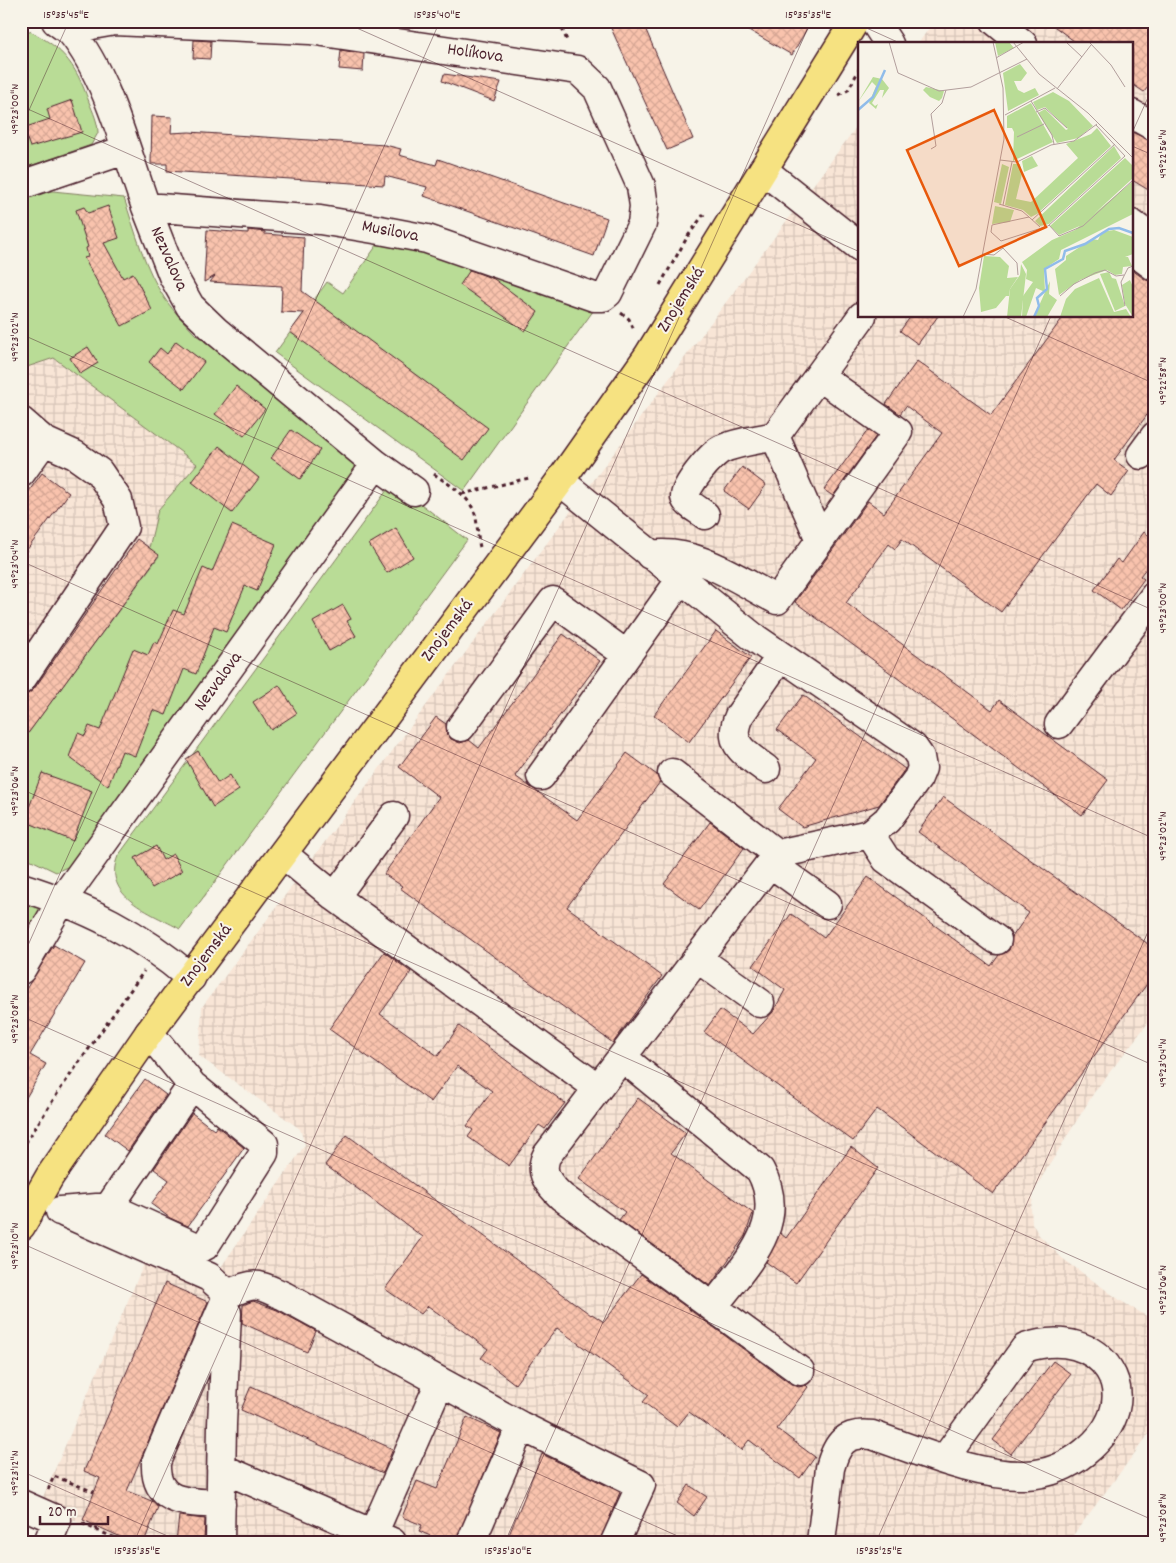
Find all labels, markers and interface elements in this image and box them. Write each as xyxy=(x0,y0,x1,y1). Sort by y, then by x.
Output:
text: 15°35'45"E xyxy=(43,7,89,24)
text: 15°35'40"E xyxy=(414,7,461,24)
text: 15°35'35"E xyxy=(785,7,831,24)
street label: Holíkova xyxy=(445,38,505,70)
inset map xyxy=(858,42,1134,318)
text: 49°23'00"N xyxy=(7,84,24,134)
text: 49°22'56"N xyxy=(1155,130,1172,178)
street label: Musilova xyxy=(359,214,421,250)
street label: Nezvalova xyxy=(143,223,193,296)
street label: Znojemská xyxy=(652,262,712,338)
text: 49°23'02"N xyxy=(7,312,24,362)
text: 49°22'58"N xyxy=(1155,357,1172,405)
text: 49°23'04"N xyxy=(7,539,24,588)
text: 49°23'00"N xyxy=(1155,583,1172,633)
street label: Znojemská xyxy=(416,594,480,668)
street label: Nezvalova xyxy=(189,647,249,717)
text: 49°23'06"N xyxy=(7,766,24,816)
text: 49°23'02"N xyxy=(1155,811,1172,861)
street label: Znojemská xyxy=(175,919,239,993)
text: 49°23'08"N xyxy=(7,995,24,1043)
text: 49°23'04"N xyxy=(1155,1038,1172,1087)
text: 49°23'10"N xyxy=(7,1223,24,1269)
text: 49°23'06"N xyxy=(1155,1265,1172,1315)
text: 49°23'12"N xyxy=(7,1450,24,1496)
scale bar xyxy=(40,1493,108,1525)
text: 49°23'08"N xyxy=(1155,1494,1172,1542)
text: 20 m xyxy=(48,1502,76,1524)
text: 15°35'35"E xyxy=(114,1543,160,1560)
text: 15°35'30"E xyxy=(485,1543,532,1560)
text: 15°35'25"E xyxy=(856,1543,902,1560)

